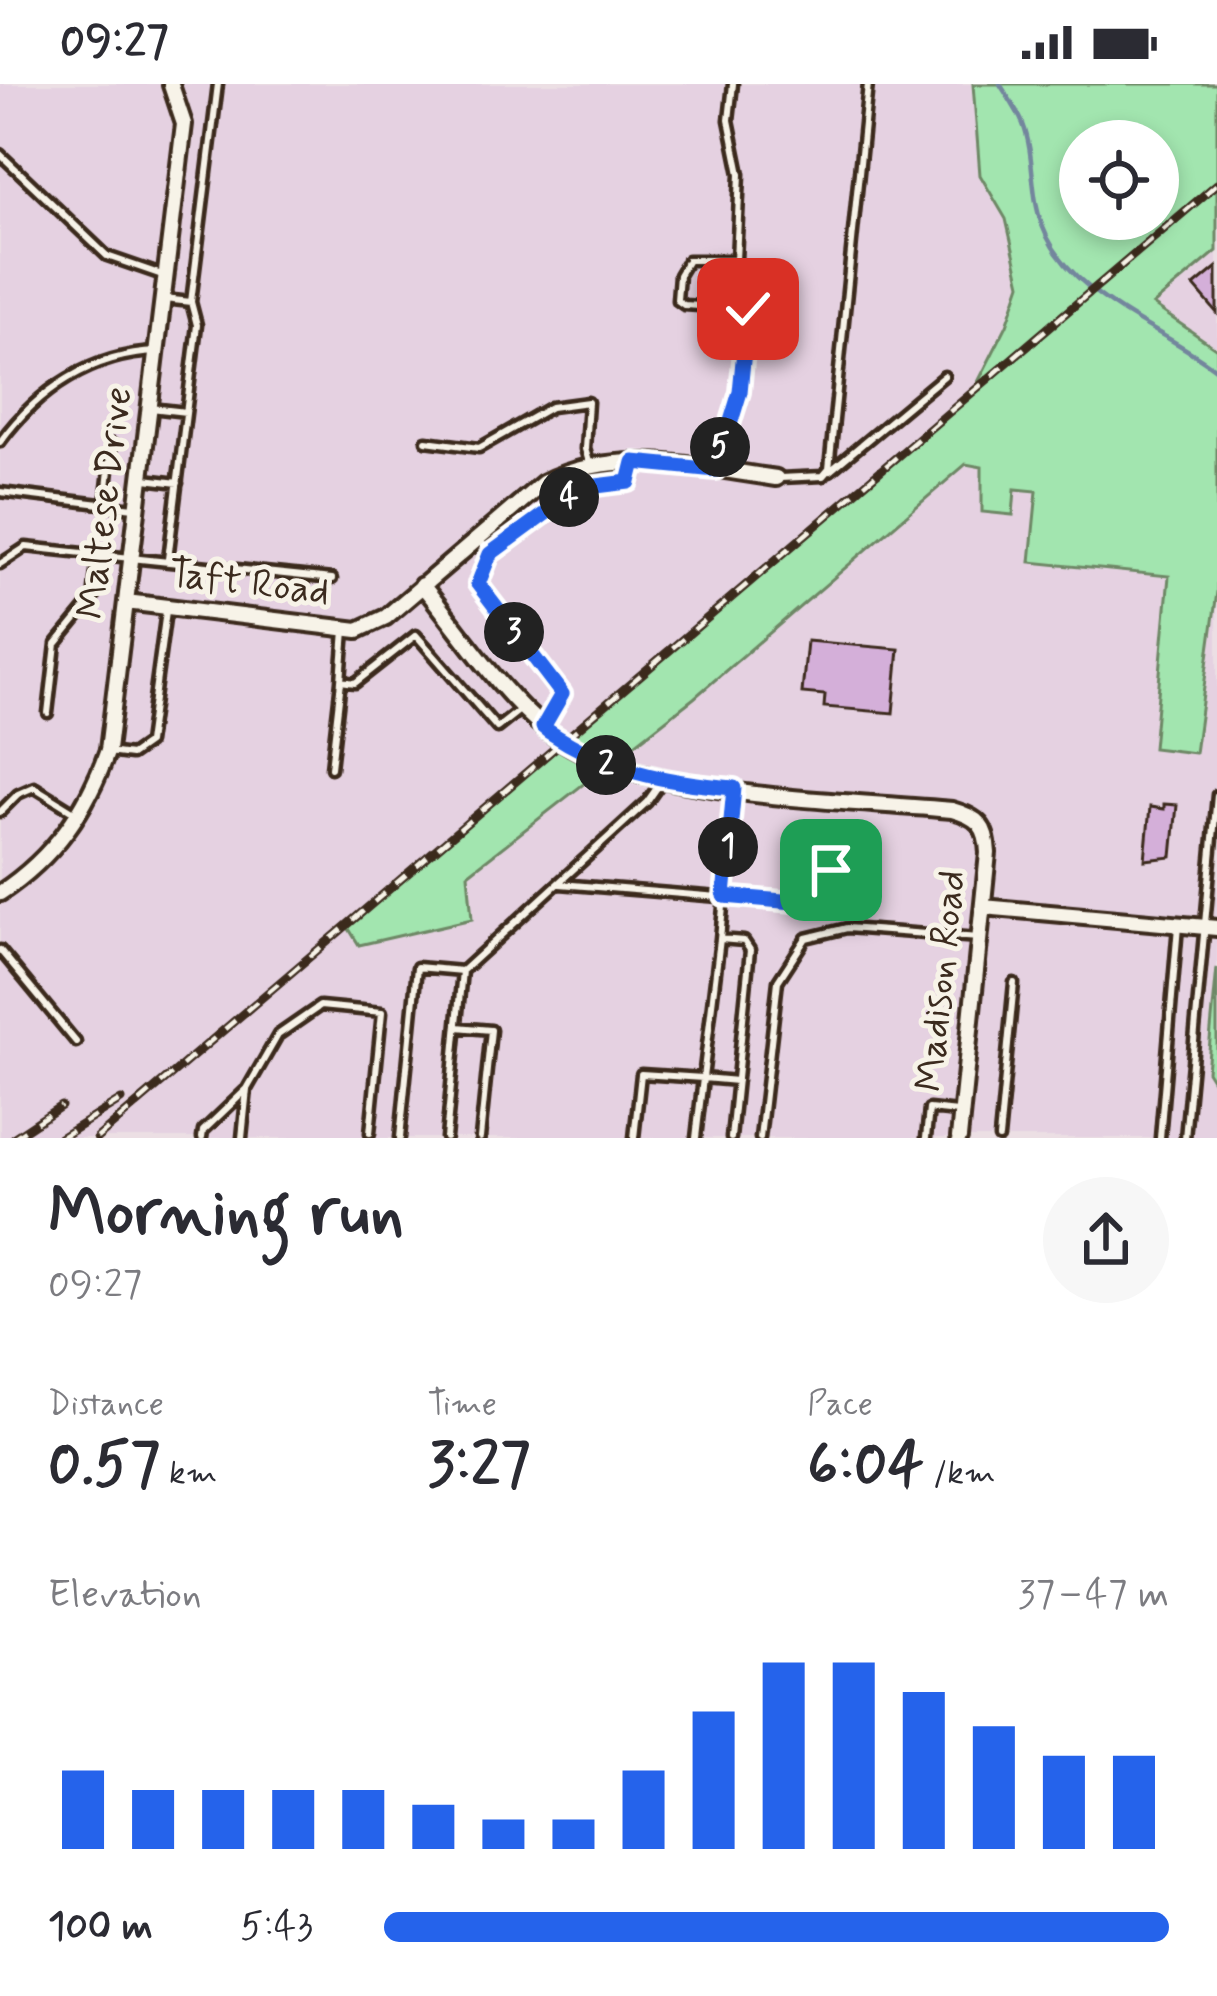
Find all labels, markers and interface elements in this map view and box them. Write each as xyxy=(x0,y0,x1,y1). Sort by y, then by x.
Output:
text: 09:27 xyxy=(60,13,169,72)
map controls xyxy=(1059,120,1179,240)
button: locate xyxy=(1059,120,1179,240)
pin xyxy=(697,258,799,360)
icon: check xyxy=(715,276,781,342)
street label: Maltese Drive xyxy=(66,384,146,622)
pin: 5 xyxy=(690,417,750,477)
text: 5 xyxy=(710,425,730,469)
pin: 4 xyxy=(539,467,599,527)
text: 4 xyxy=(559,475,579,519)
street label: Taft Road xyxy=(166,549,332,619)
pin: 3 xyxy=(484,602,544,662)
text: 3 xyxy=(507,610,521,654)
pin: 2 xyxy=(576,735,636,795)
text: 2 xyxy=(598,743,614,787)
pin: 1 xyxy=(698,817,758,877)
pin xyxy=(780,819,882,921)
text: 1 xyxy=(721,825,735,869)
icon: arrive xyxy=(798,837,864,903)
street label: Madison Road xyxy=(905,868,979,1094)
text: Morning run xyxy=(48,1172,404,1258)
button: share xyxy=(1043,1177,1169,1303)
text: 09:27 xyxy=(48,1260,142,1311)
text: Distance xyxy=(48,1383,164,1427)
text: Time xyxy=(428,1383,497,1427)
text: Pace xyxy=(807,1383,873,1427)
text: 0.57 xyxy=(48,1427,160,1506)
text: 3:27 xyxy=(428,1427,530,1506)
text: 6:04 xyxy=(807,1427,924,1506)
text: km xyxy=(160,1452,217,1496)
text: /km xyxy=(924,1452,995,1496)
text: Elevation xyxy=(48,1570,202,1621)
text: 37–47 m xyxy=(1018,1570,1169,1621)
text: 100 m xyxy=(48,1902,153,1953)
text: 5:43 xyxy=(240,1902,313,1953)

